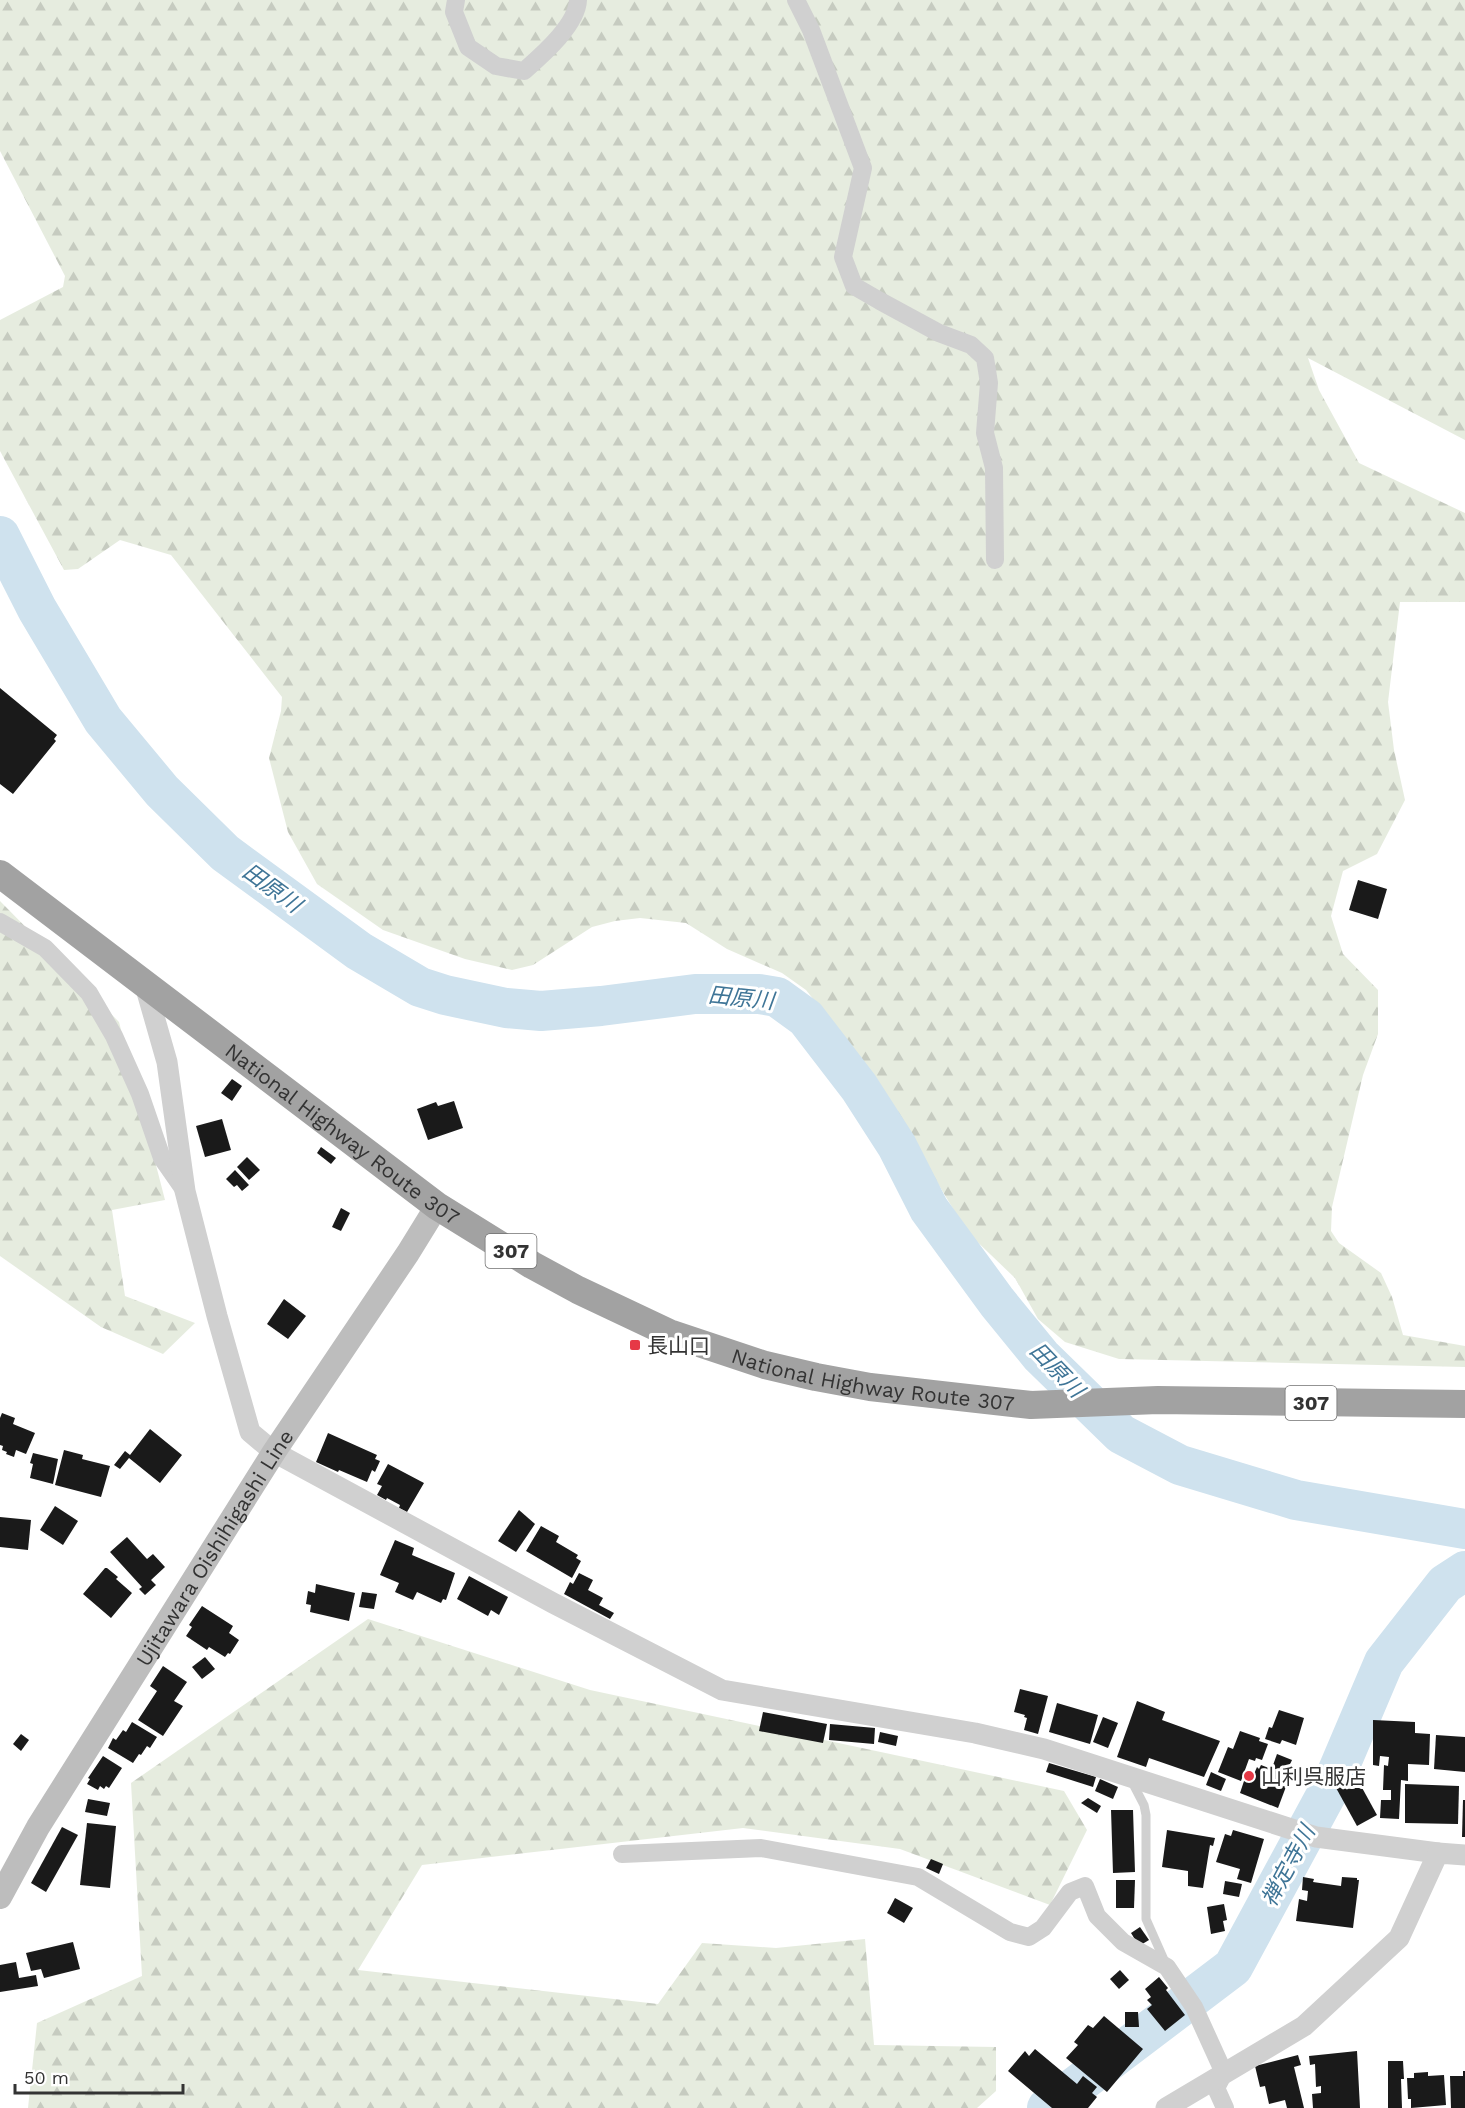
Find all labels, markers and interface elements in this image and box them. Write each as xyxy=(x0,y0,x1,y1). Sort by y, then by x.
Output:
water label: 田原川 xyxy=(238,858,308,919)
water label: 田原川 xyxy=(707,982,777,1014)
street label: National Highway Route 307 xyxy=(221,1037,465,1230)
road number: 307 xyxy=(486,1234,536,1268)
place label: 長山口 xyxy=(647,1333,710,1358)
marker: 長山口 xyxy=(628,1338,642,1352)
water label: 田原川 xyxy=(1025,1338,1090,1404)
street label: National Highway Route 307 xyxy=(729,1342,1016,1416)
road number: 307 xyxy=(1286,1386,1336,1420)
street label: Ujitawara Oishihigashi Line xyxy=(130,1424,298,1671)
place label: 山利呉服店 xyxy=(1261,1764,1366,1789)
marker: 山利呉服店 xyxy=(1242,1769,1256,1783)
water label: 禅定寺川 xyxy=(1256,1820,1321,1911)
scale bar xyxy=(15,2057,183,2095)
text: 50 m xyxy=(24,2067,69,2088)

